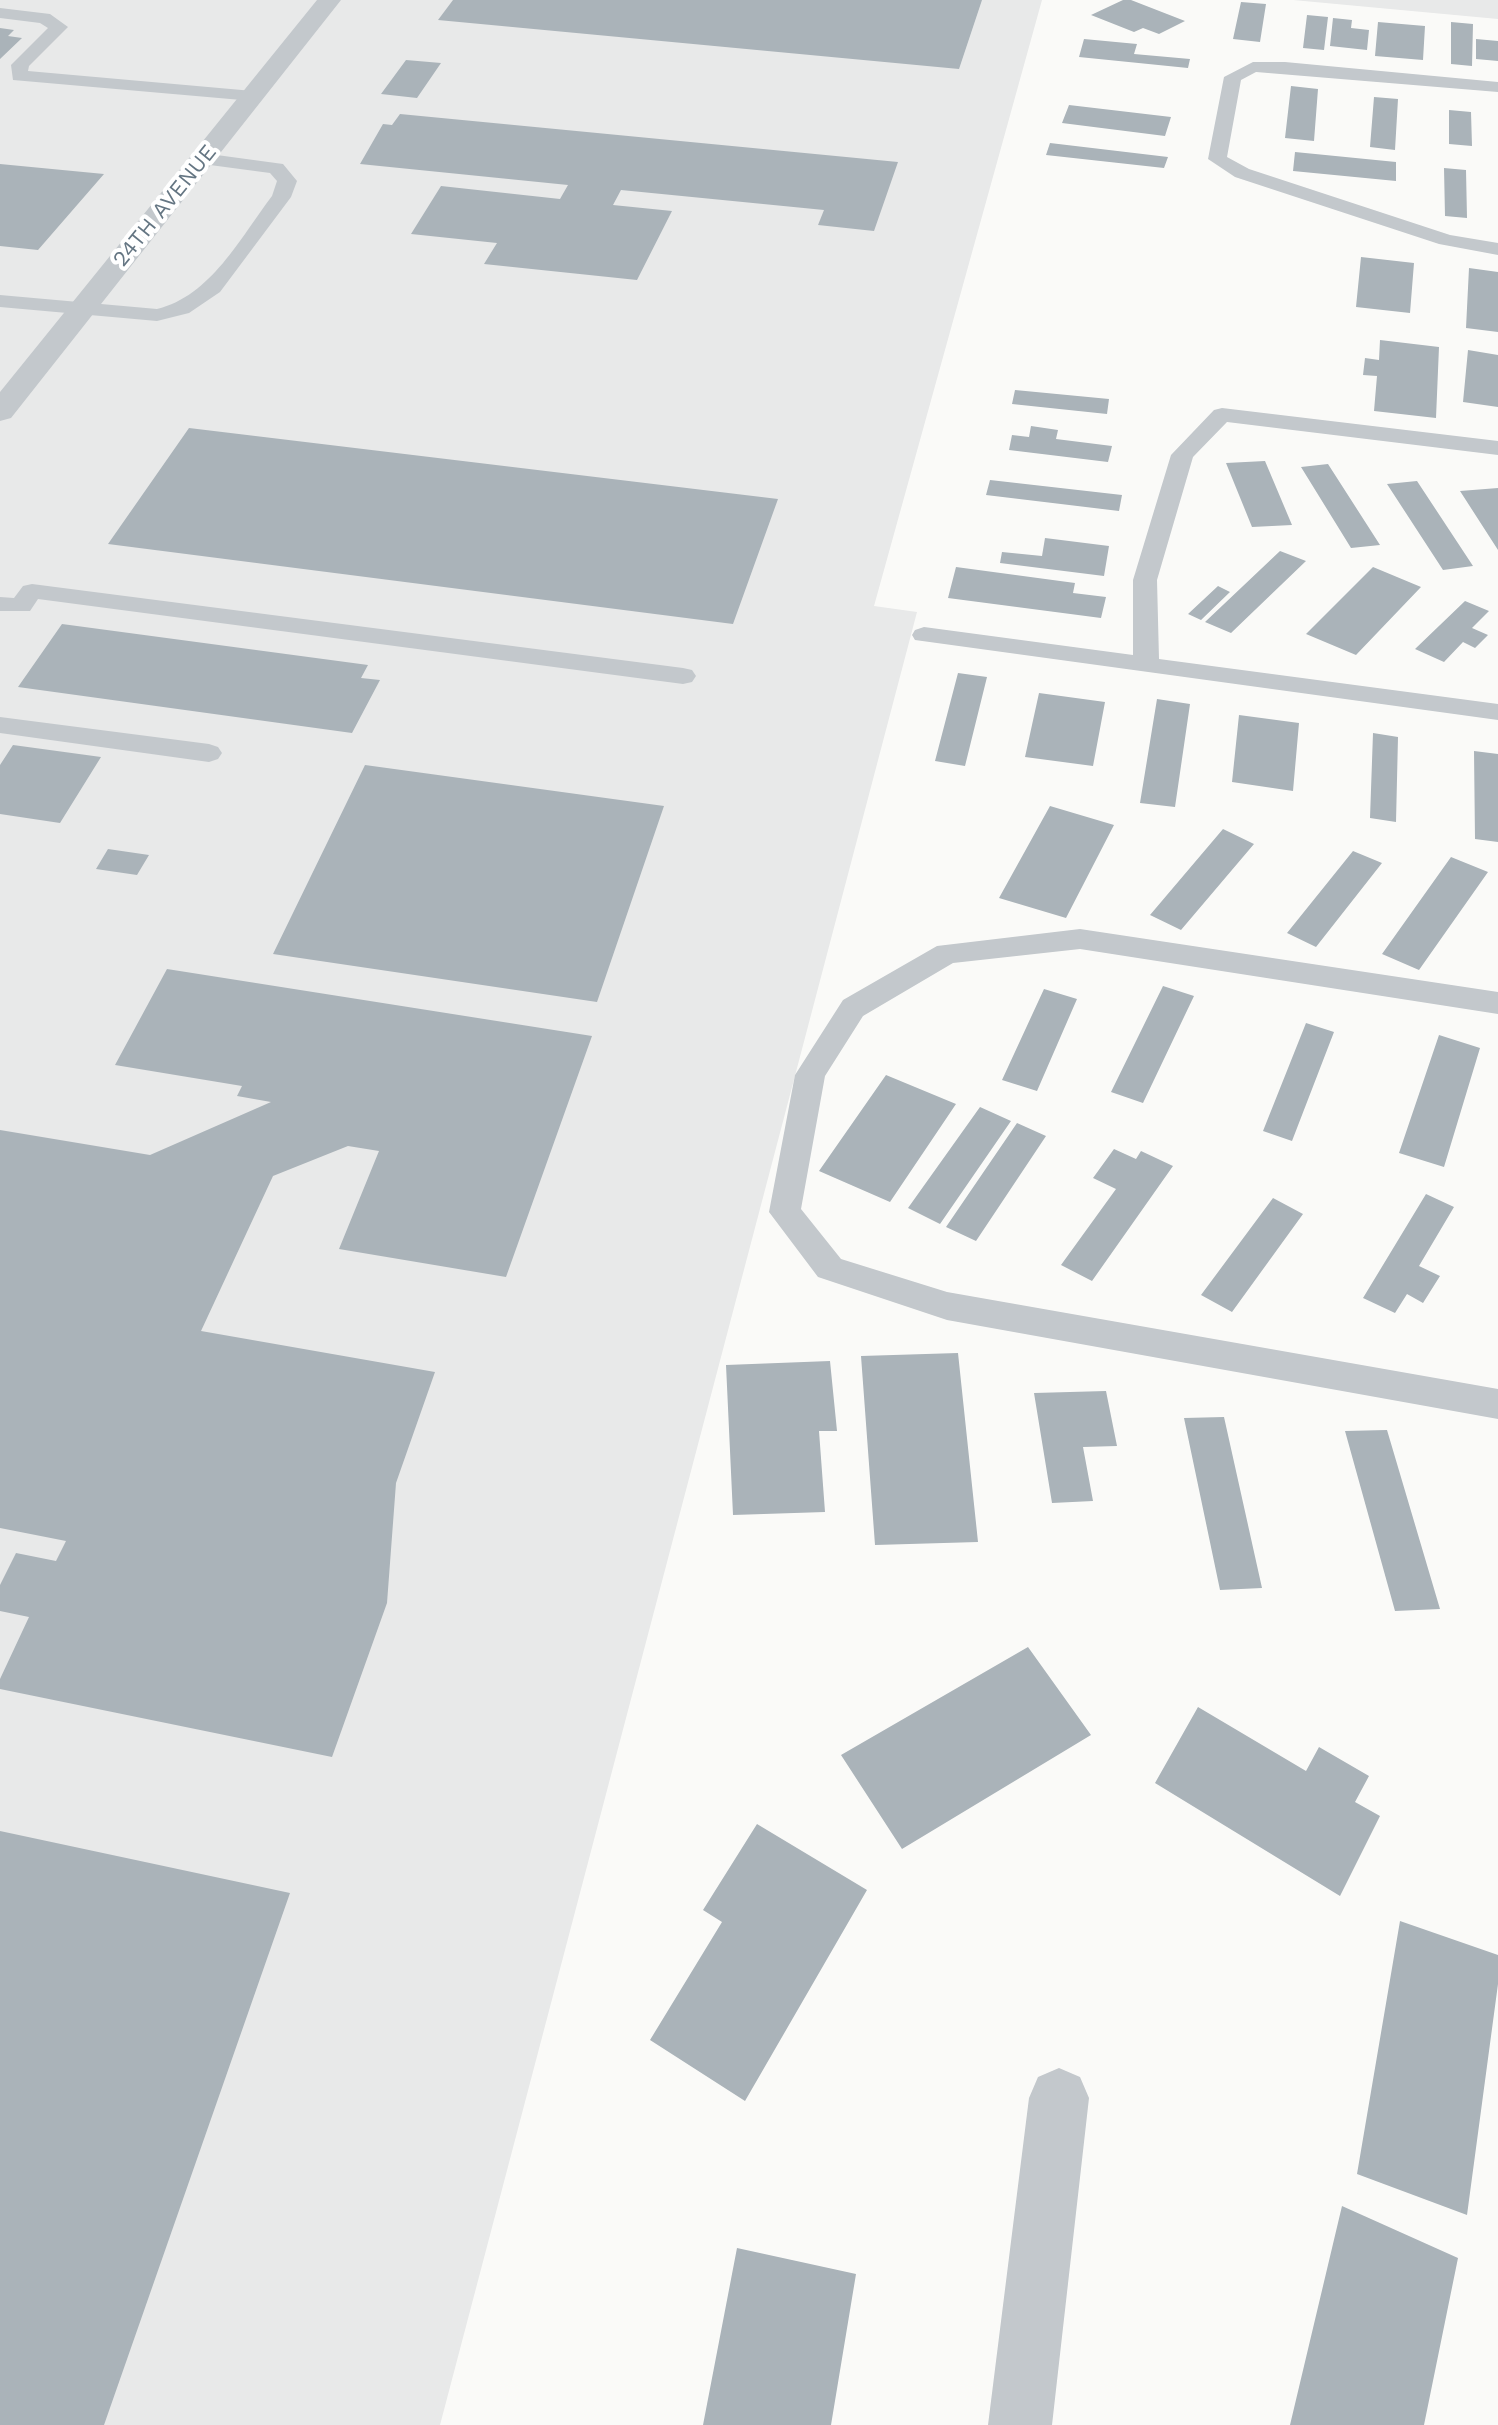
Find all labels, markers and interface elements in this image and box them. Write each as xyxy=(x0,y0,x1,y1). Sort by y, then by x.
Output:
street label: 24TH AVENUE xyxy=(108,140,222,272)

